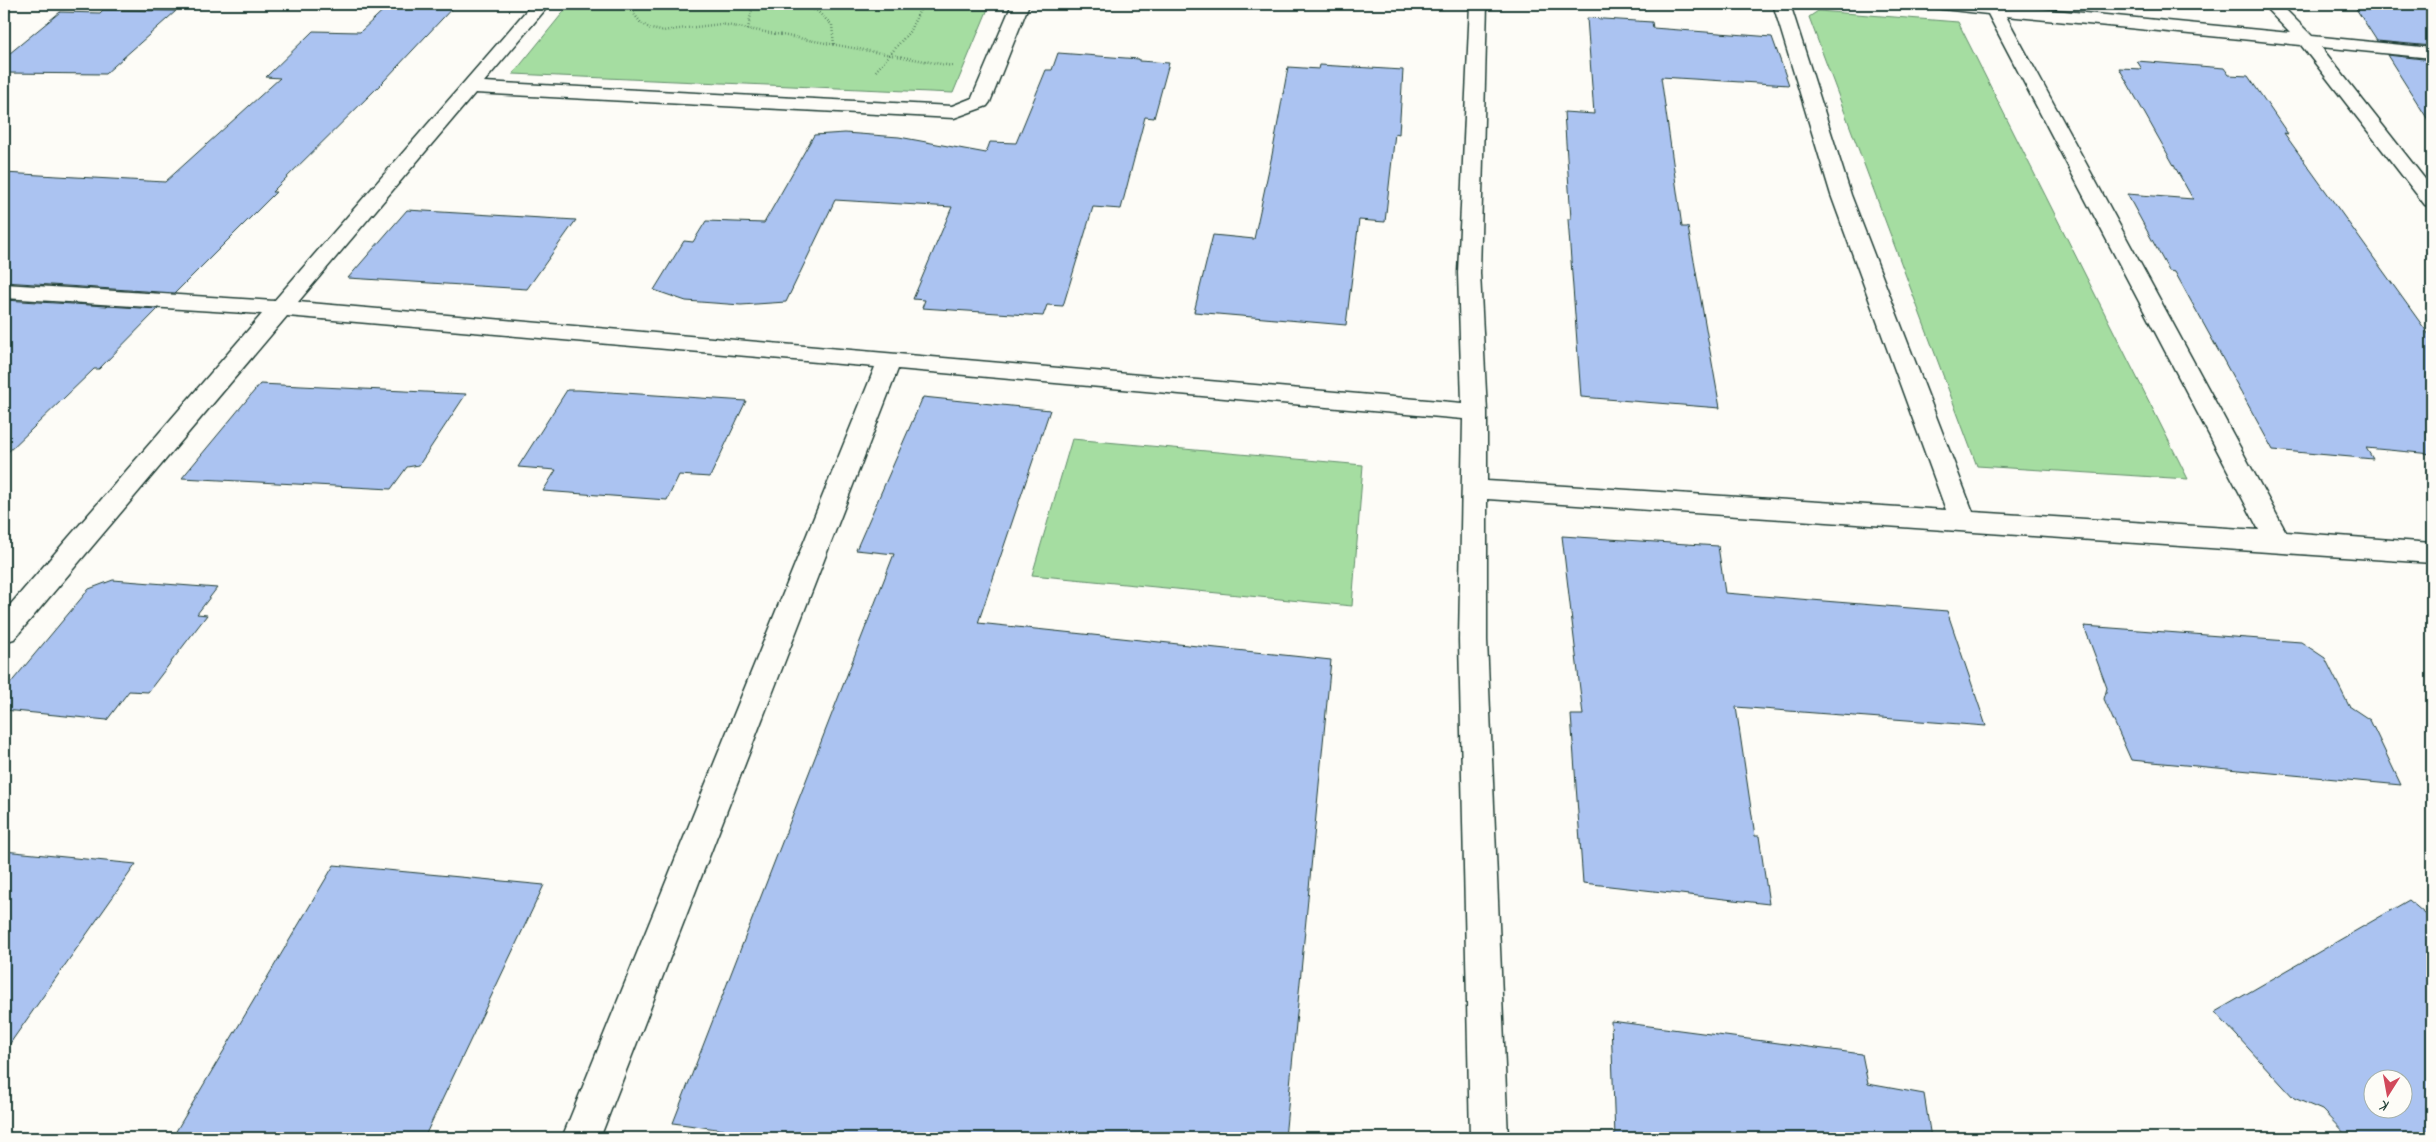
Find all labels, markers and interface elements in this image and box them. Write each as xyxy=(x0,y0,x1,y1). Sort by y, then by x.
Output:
north arrow xyxy=(2364,1070,2414,1120)
text: K xyxy=(2378,1097,2391,1115)

